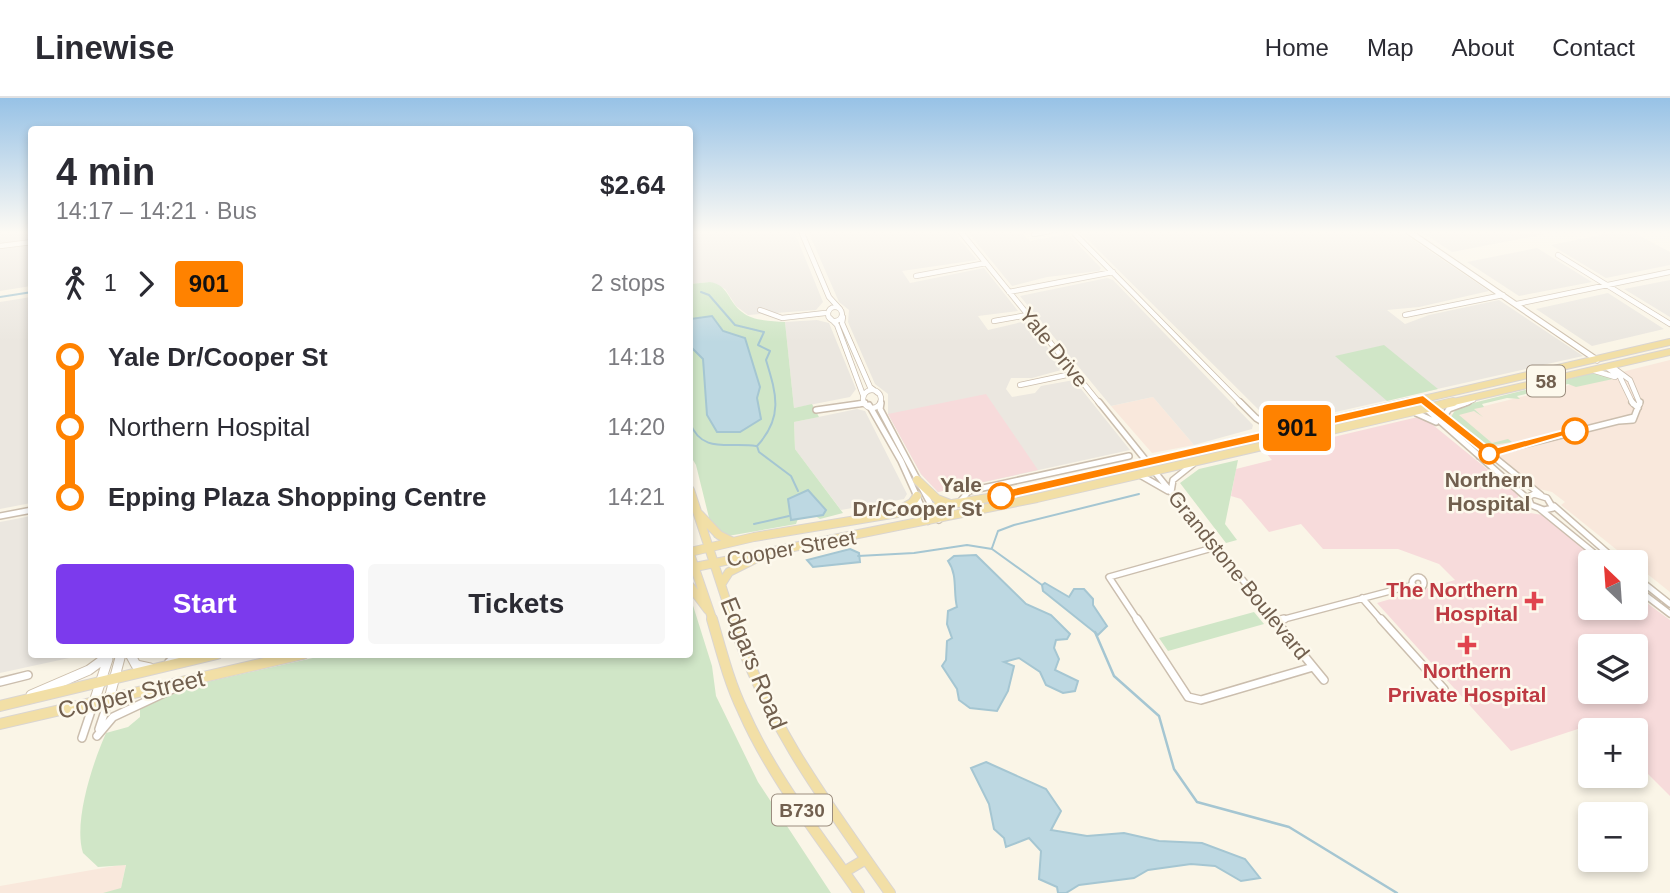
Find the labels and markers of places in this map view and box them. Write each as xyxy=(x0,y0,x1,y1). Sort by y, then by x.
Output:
unlabelled marker xyxy=(1562,418,1588,444)
marker: Northern Hospital xyxy=(1479,444,1499,464)
place label: Northern Hospital xyxy=(1445,468,1533,515)
place label: Yale Dr/Cooper St xyxy=(852,473,982,520)
marker: Yale Dr/Cooper St xyxy=(988,483,1014,509)
place label: The Northern Hospital xyxy=(1386,578,1518,625)
marker: The Northern Hospital xyxy=(1524,591,1544,611)
marker: Northern Private Hospital xyxy=(1457,635,1477,655)
place label: Northern Private Hospital xyxy=(1388,659,1546,706)

